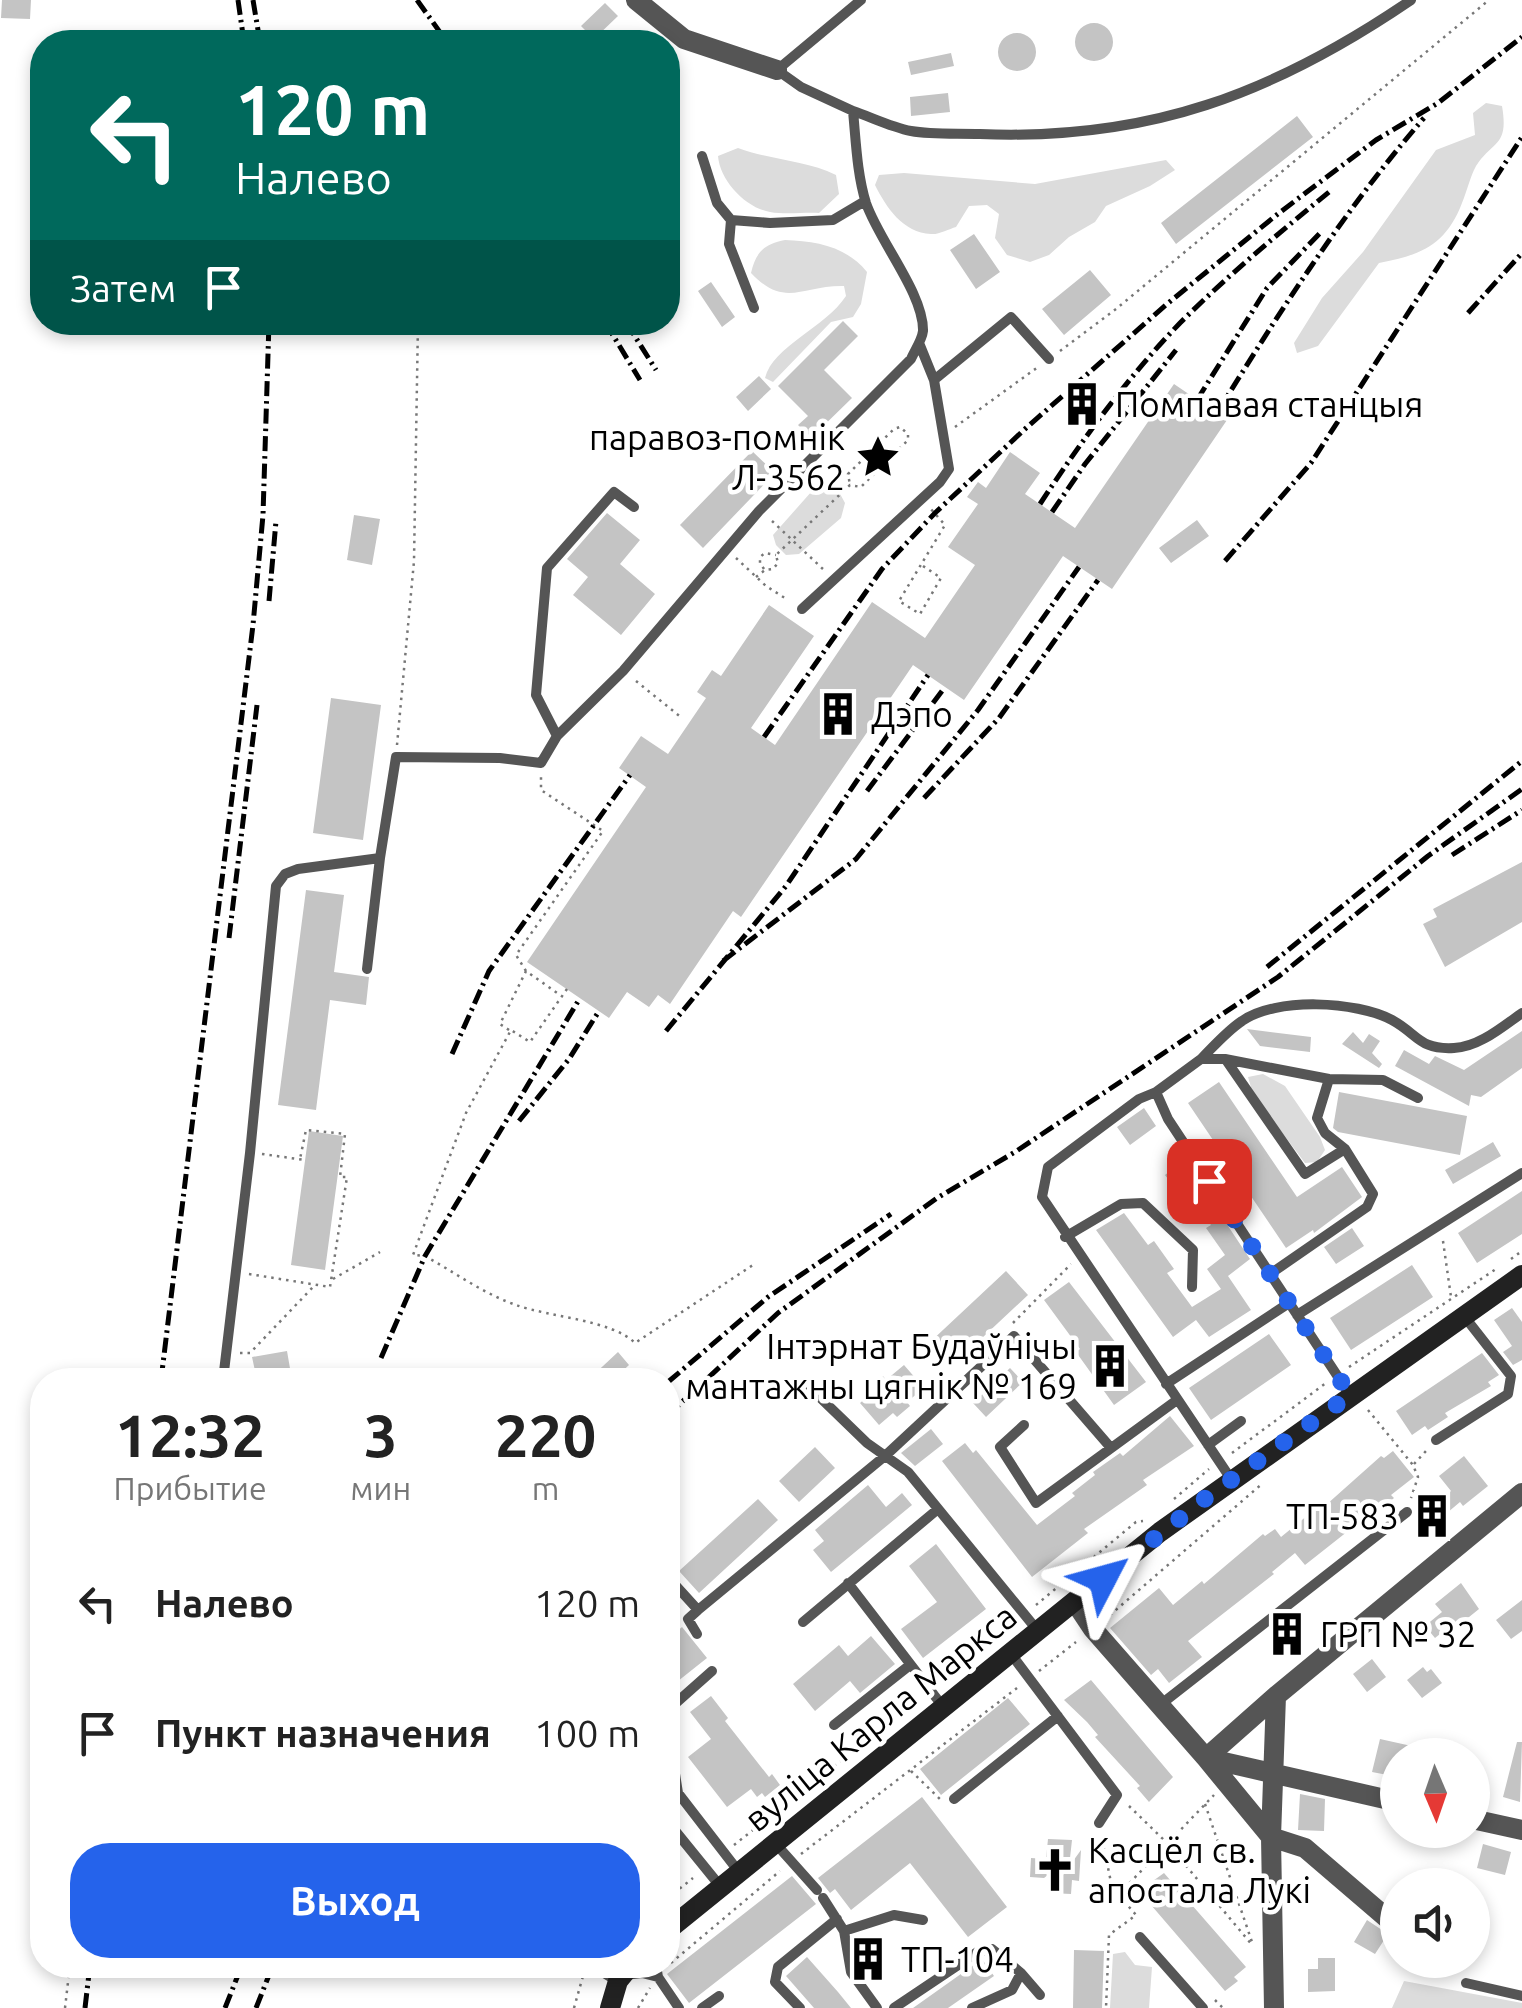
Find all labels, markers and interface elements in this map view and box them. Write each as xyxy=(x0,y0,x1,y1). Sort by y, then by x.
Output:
icon: left xyxy=(70,70,200,200)
text: 120 m xyxy=(235,70,430,148)
text: Налево xyxy=(235,152,392,203)
icon: arrive xyxy=(196,260,251,315)
text: Затем xyxy=(70,267,176,309)
building icon: Помпавая станцыя xyxy=(1058,380,1106,428)
place label: Помпавая станцыя xyxy=(1115,384,1423,424)
place label: паравоз-помнік Л-3562 xyxy=(589,417,845,497)
place icon: паравоз-помнік Л-3562 xyxy=(854,433,902,481)
building icon: Дэпо xyxy=(814,690,862,738)
place label: Дэпо xyxy=(871,694,953,734)
pin xyxy=(1167,1139,1252,1224)
icon: arrive xyxy=(1182,1154,1237,1209)
place label: Інтэрнат Будаўнічы мантажны цягнік № 169 xyxy=(685,1326,1077,1406)
building icon: Інтэрнат Будаўнічы мантажны цягнік № 169 xyxy=(1086,1342,1134,1390)
text: 12:32 xyxy=(115,1401,265,1468)
text: 3 xyxy=(364,1401,398,1468)
text: 220 xyxy=(495,1401,596,1468)
text: Прибытие xyxy=(114,1470,267,1506)
text: мин xyxy=(350,1470,411,1506)
text: m xyxy=(532,1470,559,1506)
building icon: ТП-583 xyxy=(1408,1492,1456,1540)
place label: ТП-583 xyxy=(1286,1496,1399,1536)
position arrow xyxy=(1051,1527,1155,1631)
icon: left xyxy=(70,1576,125,1631)
text: Налево xyxy=(155,1582,294,1624)
text: 120 m xyxy=(534,1582,640,1624)
street label: вуліца Карла Маркса xyxy=(736,1595,1024,1839)
building icon: ГРП № 32 xyxy=(1263,1610,1311,1658)
place label: ГРП № 32 xyxy=(1320,1614,1476,1654)
icon: arrive xyxy=(70,1706,125,1761)
text: Пункт назначения xyxy=(155,1712,491,1754)
text: 100 m xyxy=(534,1712,640,1754)
north arrow xyxy=(1380,1738,1490,1848)
map controls xyxy=(1380,1738,1490,1978)
place label: Касцёл св. апостала Лукі xyxy=(1088,1830,1311,1910)
button: Выход xyxy=(70,1843,640,1958)
church icon: Касцёл св. апостала Лукі xyxy=(1031,1846,1079,1894)
button: sound xyxy=(1380,1868,1490,1978)
building icon: ТП-104 xyxy=(844,1935,892,1983)
place label: ТП-104 xyxy=(901,1939,1014,1979)

